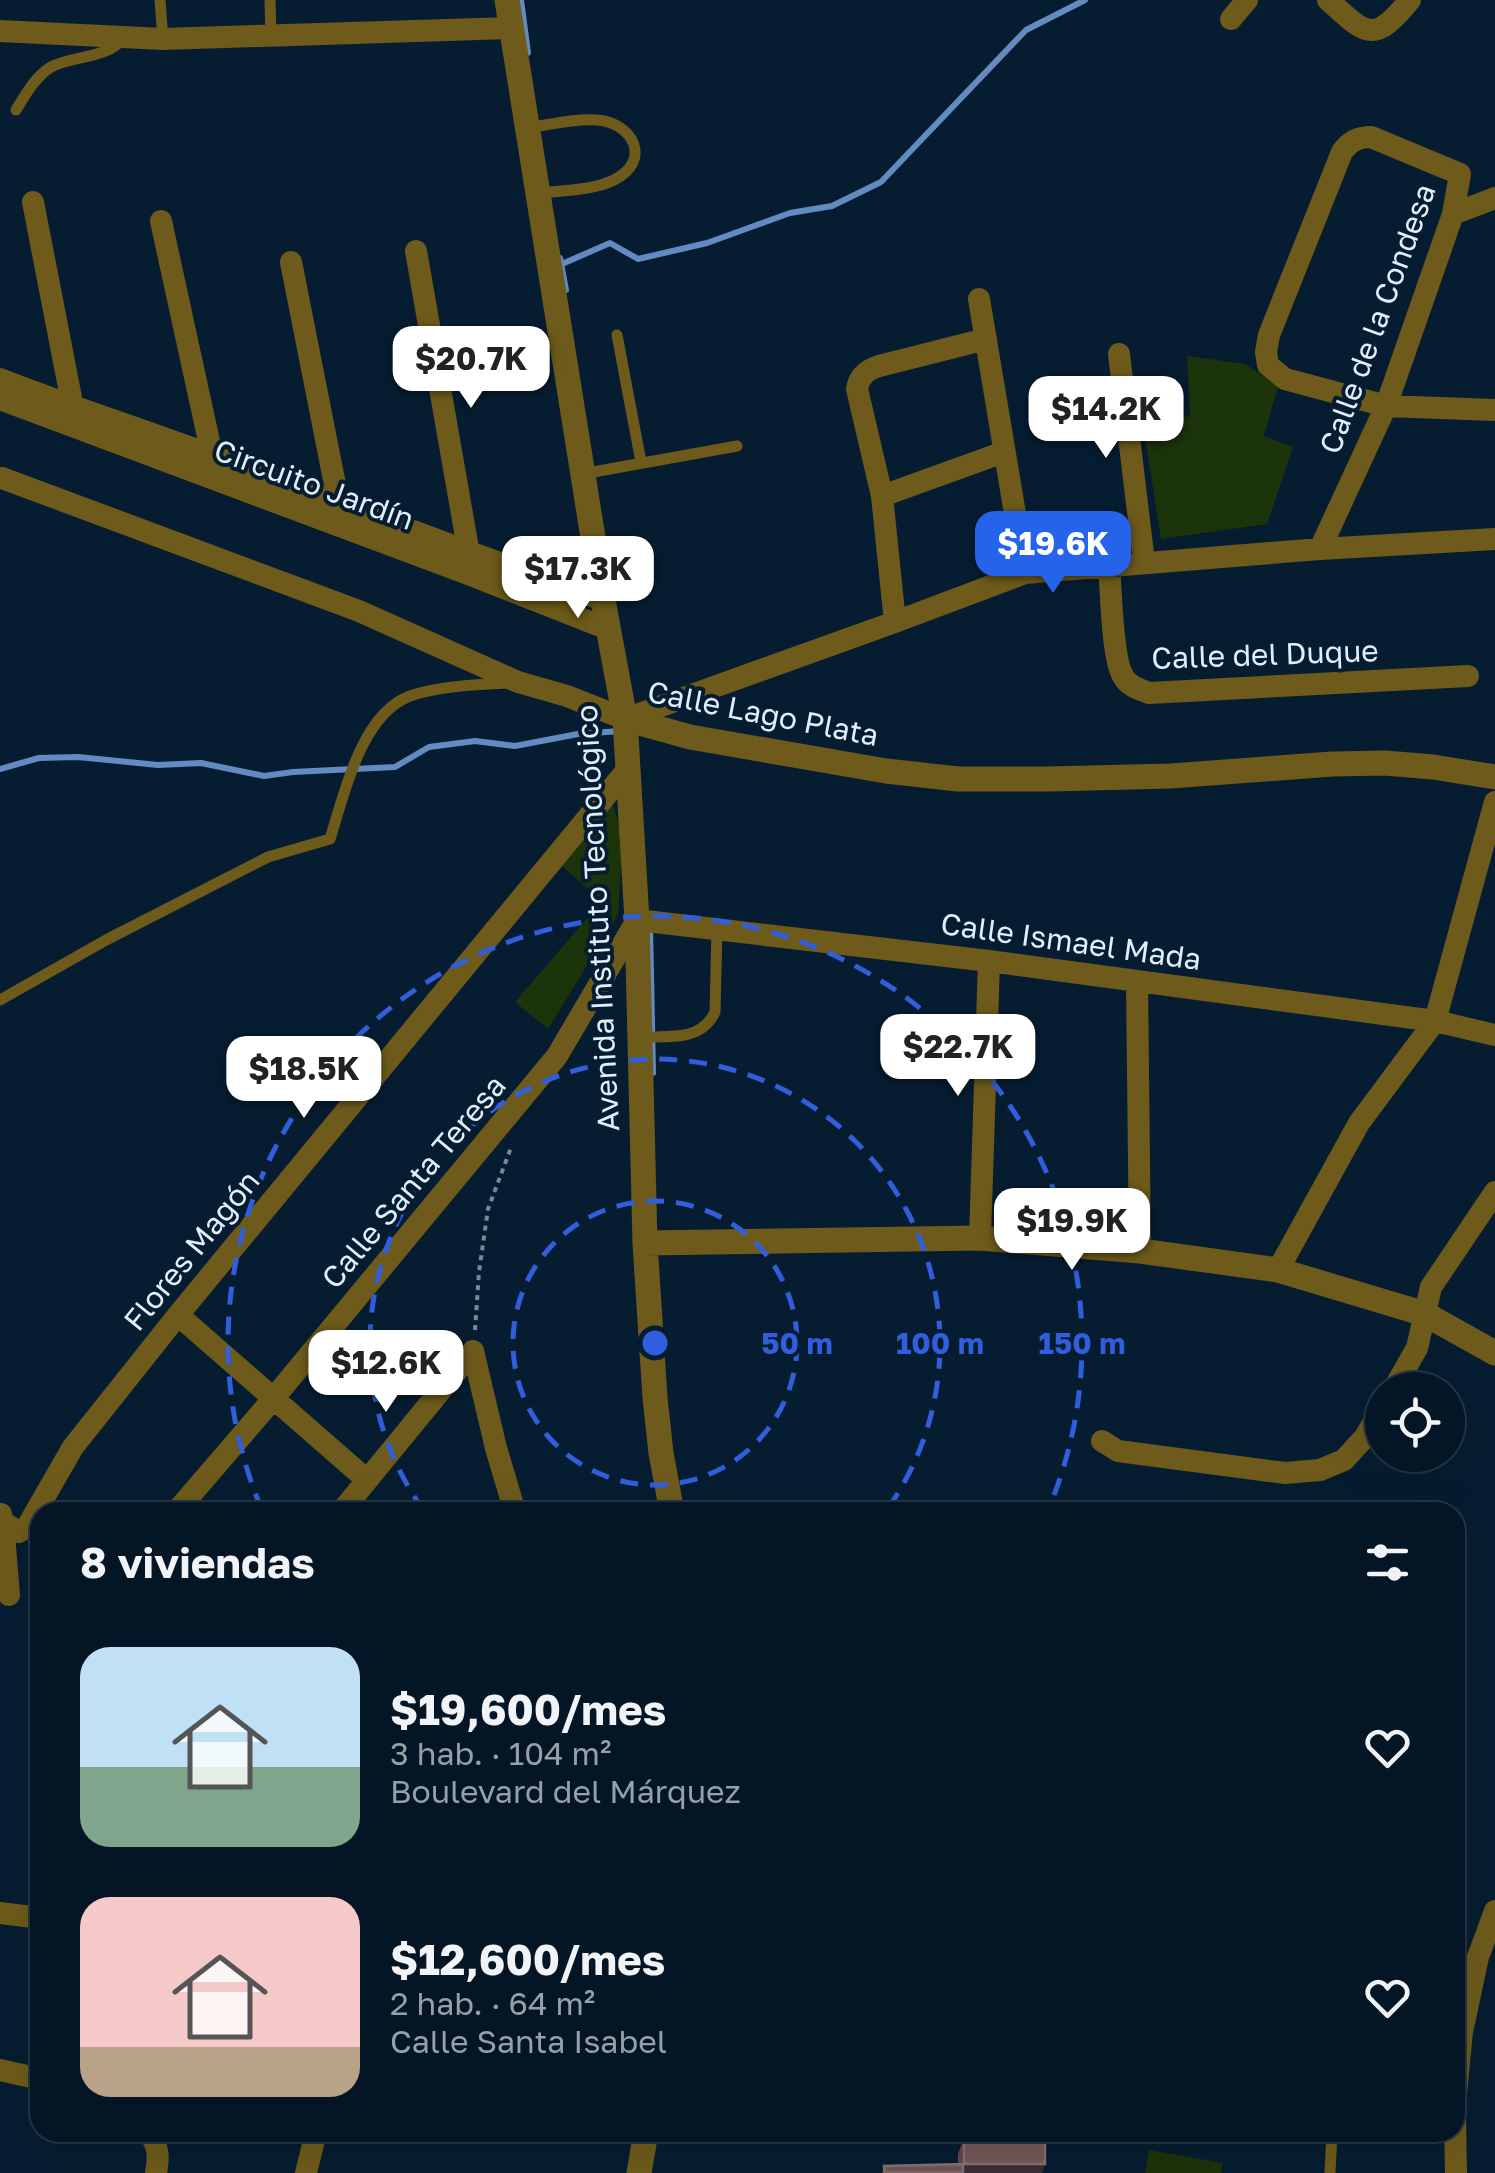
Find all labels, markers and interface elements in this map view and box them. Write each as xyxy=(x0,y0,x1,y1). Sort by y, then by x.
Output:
street label: Calle de la Condesa xyxy=(1312,179,1443,458)
pin: $20.7K xyxy=(390,326,552,411)
text: $20.7K xyxy=(415,339,527,377)
pin: $14.2K xyxy=(1025,376,1187,461)
text: $14.2K xyxy=(1051,389,1161,427)
street label: Circuito Jardín xyxy=(210,431,419,537)
pin: $19.6K xyxy=(972,511,1134,596)
text: $19.6K xyxy=(997,524,1109,562)
pin: $17.3K xyxy=(497,536,659,621)
text: $17.3K xyxy=(524,549,632,587)
street label: Calle del Duque xyxy=(1151,632,1379,676)
street label: Calle Lago Plata xyxy=(645,673,882,753)
street label: Avenida Instituto Tecnológico xyxy=(568,704,626,1132)
street label: Calle Ismael Mada xyxy=(939,905,1204,977)
pin: $22.7K xyxy=(877,1014,1039,1099)
text: $22.7K xyxy=(902,1027,1014,1065)
pin: $18.5K xyxy=(223,1036,385,1121)
text: $18.5K xyxy=(248,1049,360,1087)
street label: Calle Santa Teresa xyxy=(314,1068,513,1295)
street label: Flores Magón xyxy=(116,1163,267,1337)
pin: $19.9K xyxy=(991,1188,1153,1273)
text: $19.9K xyxy=(1016,1201,1128,1239)
centre of rings xyxy=(637,1325,673,1361)
text: 50 m xyxy=(761,1325,833,1361)
text: 100 m xyxy=(896,1325,984,1361)
text: 150 m xyxy=(1039,1325,1126,1361)
pin: $12.6K xyxy=(305,1330,467,1415)
text: $12.6K xyxy=(330,1343,442,1381)
map controls xyxy=(1365,1372,1465,1472)
button: locate xyxy=(1365,1372,1465,1472)
icon: filters xyxy=(1360,1535,1415,1590)
text: 8 viviendas xyxy=(80,1537,315,1587)
text: $19,600/mes xyxy=(390,1684,666,1734)
icon: home xyxy=(160,1687,280,1807)
icon: heart xyxy=(1360,1720,1415,1775)
text: 3 hab. · 104 m² xyxy=(390,1734,611,1772)
text: Boulevard del Márquez xyxy=(390,1772,741,1810)
text: $12,600/mes xyxy=(390,1934,665,1984)
icon: home xyxy=(160,1937,280,2057)
icon: heart xyxy=(1360,1970,1415,2025)
text: 2 hab. · 64 m² xyxy=(390,1984,595,2022)
text: Calle Santa Isabel xyxy=(390,2022,667,2060)

